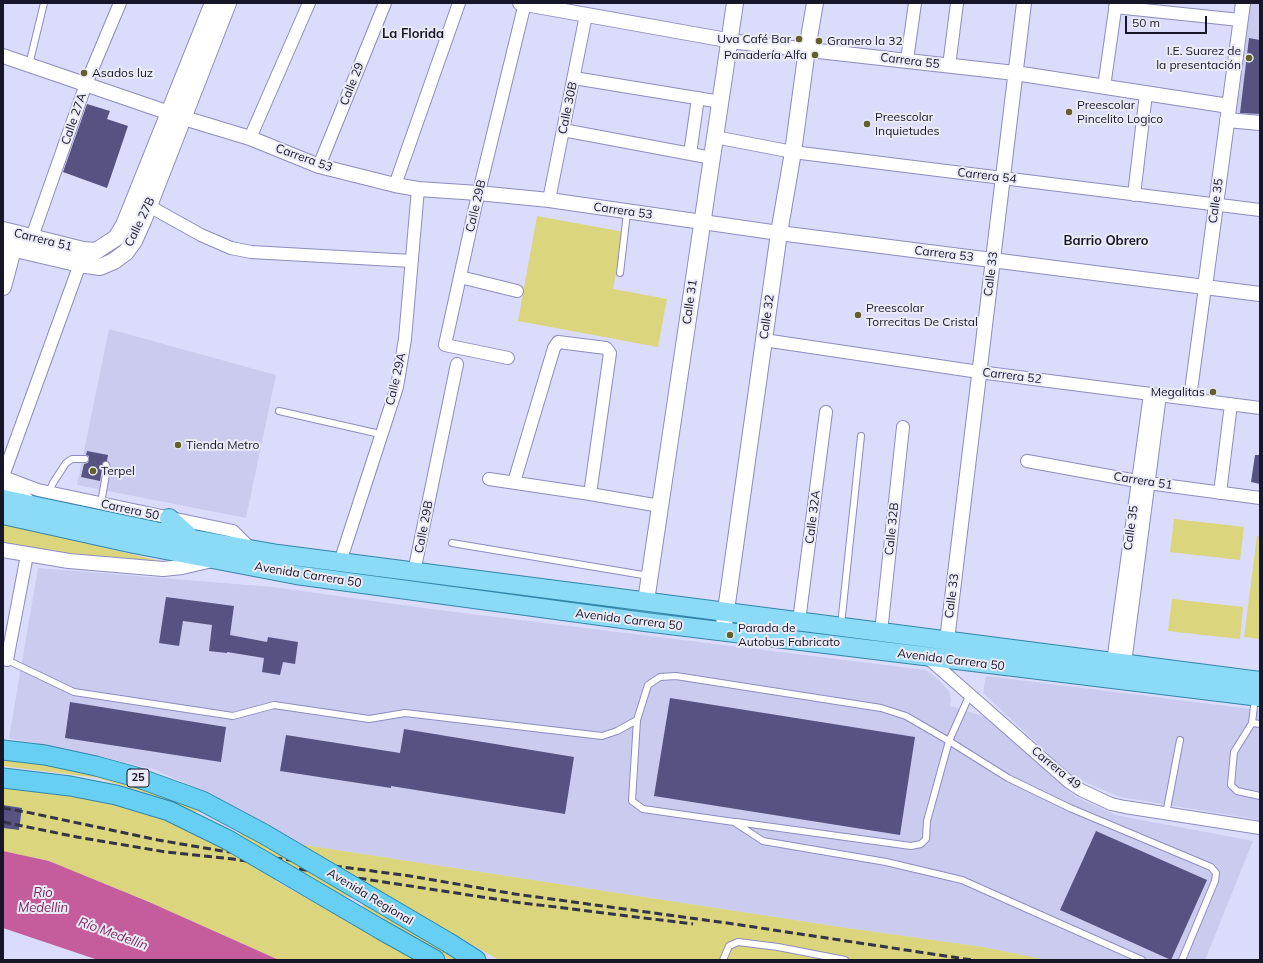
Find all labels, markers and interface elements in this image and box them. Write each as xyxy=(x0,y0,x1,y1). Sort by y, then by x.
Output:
scale bar xyxy=(1127,8,1209,34)
text: 50 m xyxy=(1132,15,1160,30)
district label: La Florida xyxy=(382,26,444,42)
place label: Uva Café Bar xyxy=(717,32,791,46)
marker: Uva Café Bar xyxy=(794,34,804,44)
place label: Granero la 32 xyxy=(827,34,903,48)
marker: Granero la 32 xyxy=(814,36,824,46)
place label: I.E. Suarez de la presentación xyxy=(1156,44,1241,72)
place label: Panadería Alfa xyxy=(724,48,807,62)
marker: Panadería Alfa xyxy=(810,50,820,60)
street label: Carrera 55 xyxy=(880,50,940,72)
marker: I.E. Suarez de la presentación xyxy=(1244,53,1254,63)
street label: Calle 29 xyxy=(337,60,367,108)
place label: Asados luz xyxy=(92,66,153,80)
marker: Asados luz xyxy=(79,68,89,78)
street label: Calle 30B xyxy=(555,81,581,135)
street label: Calle 27A xyxy=(58,91,90,147)
place label: Preescolar Pincelito Logico xyxy=(1077,98,1163,126)
marker: Preescolar Pincelito Logico xyxy=(1064,107,1074,117)
place label: Preescolar Inquietudes xyxy=(875,110,939,138)
marker: Preescolar Inquietudes xyxy=(862,119,872,129)
street label: Carrera 53 xyxy=(274,141,334,175)
street label: Carrera 54 xyxy=(957,165,1017,187)
street label: Calle 29B xyxy=(463,178,489,234)
street label: Calle 35 xyxy=(1206,178,1226,224)
street label: Calle 27B xyxy=(122,195,158,249)
street label: Carrera 53 xyxy=(593,200,653,222)
street label: Carrera 51 xyxy=(12,226,74,254)
district label: Barrio Obrero xyxy=(1063,233,1149,249)
street label: Carrera 53 xyxy=(914,243,974,265)
street label: Calle 33 xyxy=(981,251,1001,297)
street label: Calle 31 xyxy=(680,279,700,325)
street label: Calle 32 xyxy=(757,294,777,340)
place label: Preescolar Torrecitas De Cristal xyxy=(866,301,978,329)
marker: Preescolar Torrecitas De Cristal xyxy=(853,310,863,320)
street label: Calle 29A xyxy=(383,351,409,407)
street label: Carrera 52 xyxy=(982,365,1042,387)
place label: Megalitas xyxy=(1151,385,1205,399)
marker: Megalitas xyxy=(1208,387,1218,397)
place label: Tienda Metro xyxy=(186,438,259,452)
marker: Tienda Metro xyxy=(173,440,183,450)
place label: Terpel xyxy=(101,464,135,478)
marker: Terpel xyxy=(88,466,98,476)
street label: Carrera 51 xyxy=(1113,469,1173,493)
street label: Calle 32A xyxy=(803,489,823,545)
street label: Carrera 50 xyxy=(99,497,161,523)
street label: Calle 29B xyxy=(412,500,436,554)
street label: Calle 32B xyxy=(882,502,902,556)
street label: Calle 35 xyxy=(1121,505,1141,551)
street label: Avenida Carrera 50 xyxy=(253,559,363,591)
street label: Calle 33 xyxy=(942,573,962,619)
street label: Avenida Carrera 50 xyxy=(574,606,684,634)
place label: Parada de Autobus Fabricato xyxy=(738,621,840,649)
marker: Parada de Autobus Fabricato xyxy=(725,630,735,640)
street label: Avenida Carrera 50 xyxy=(896,646,1006,674)
street label: Carrera 49 xyxy=(1028,744,1084,792)
road number: 25 xyxy=(127,769,149,787)
street label: Avenida Regional xyxy=(325,866,415,928)
water label: Rio Medellin xyxy=(18,885,68,916)
water label: Río Medellín xyxy=(76,914,150,954)

